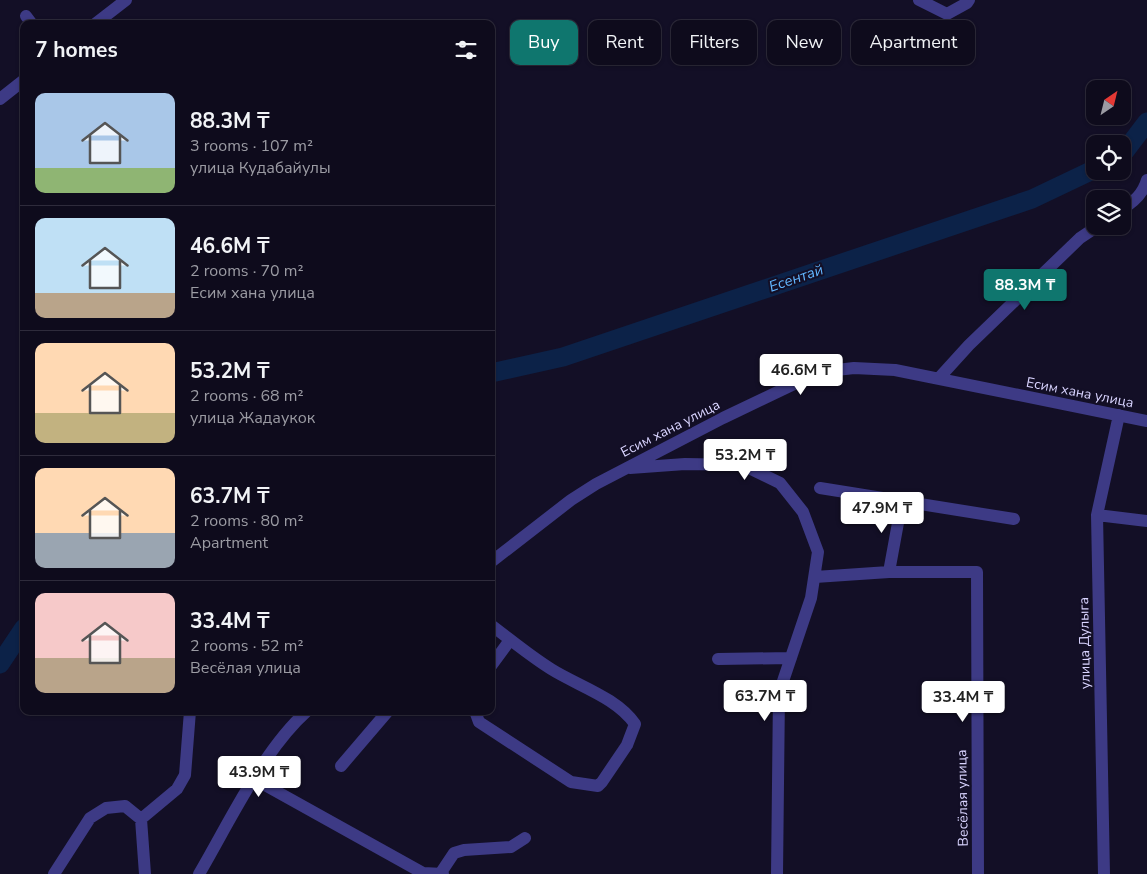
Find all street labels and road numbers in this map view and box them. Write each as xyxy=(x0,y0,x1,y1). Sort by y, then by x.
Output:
street label: Есим хана улица xyxy=(1025,373,1135,412)
street label: Есим хана улица xyxy=(617,395,723,462)
street label: улица Дулыга xyxy=(1074,597,1095,689)
street label: Весёлая улица xyxy=(952,749,973,847)

